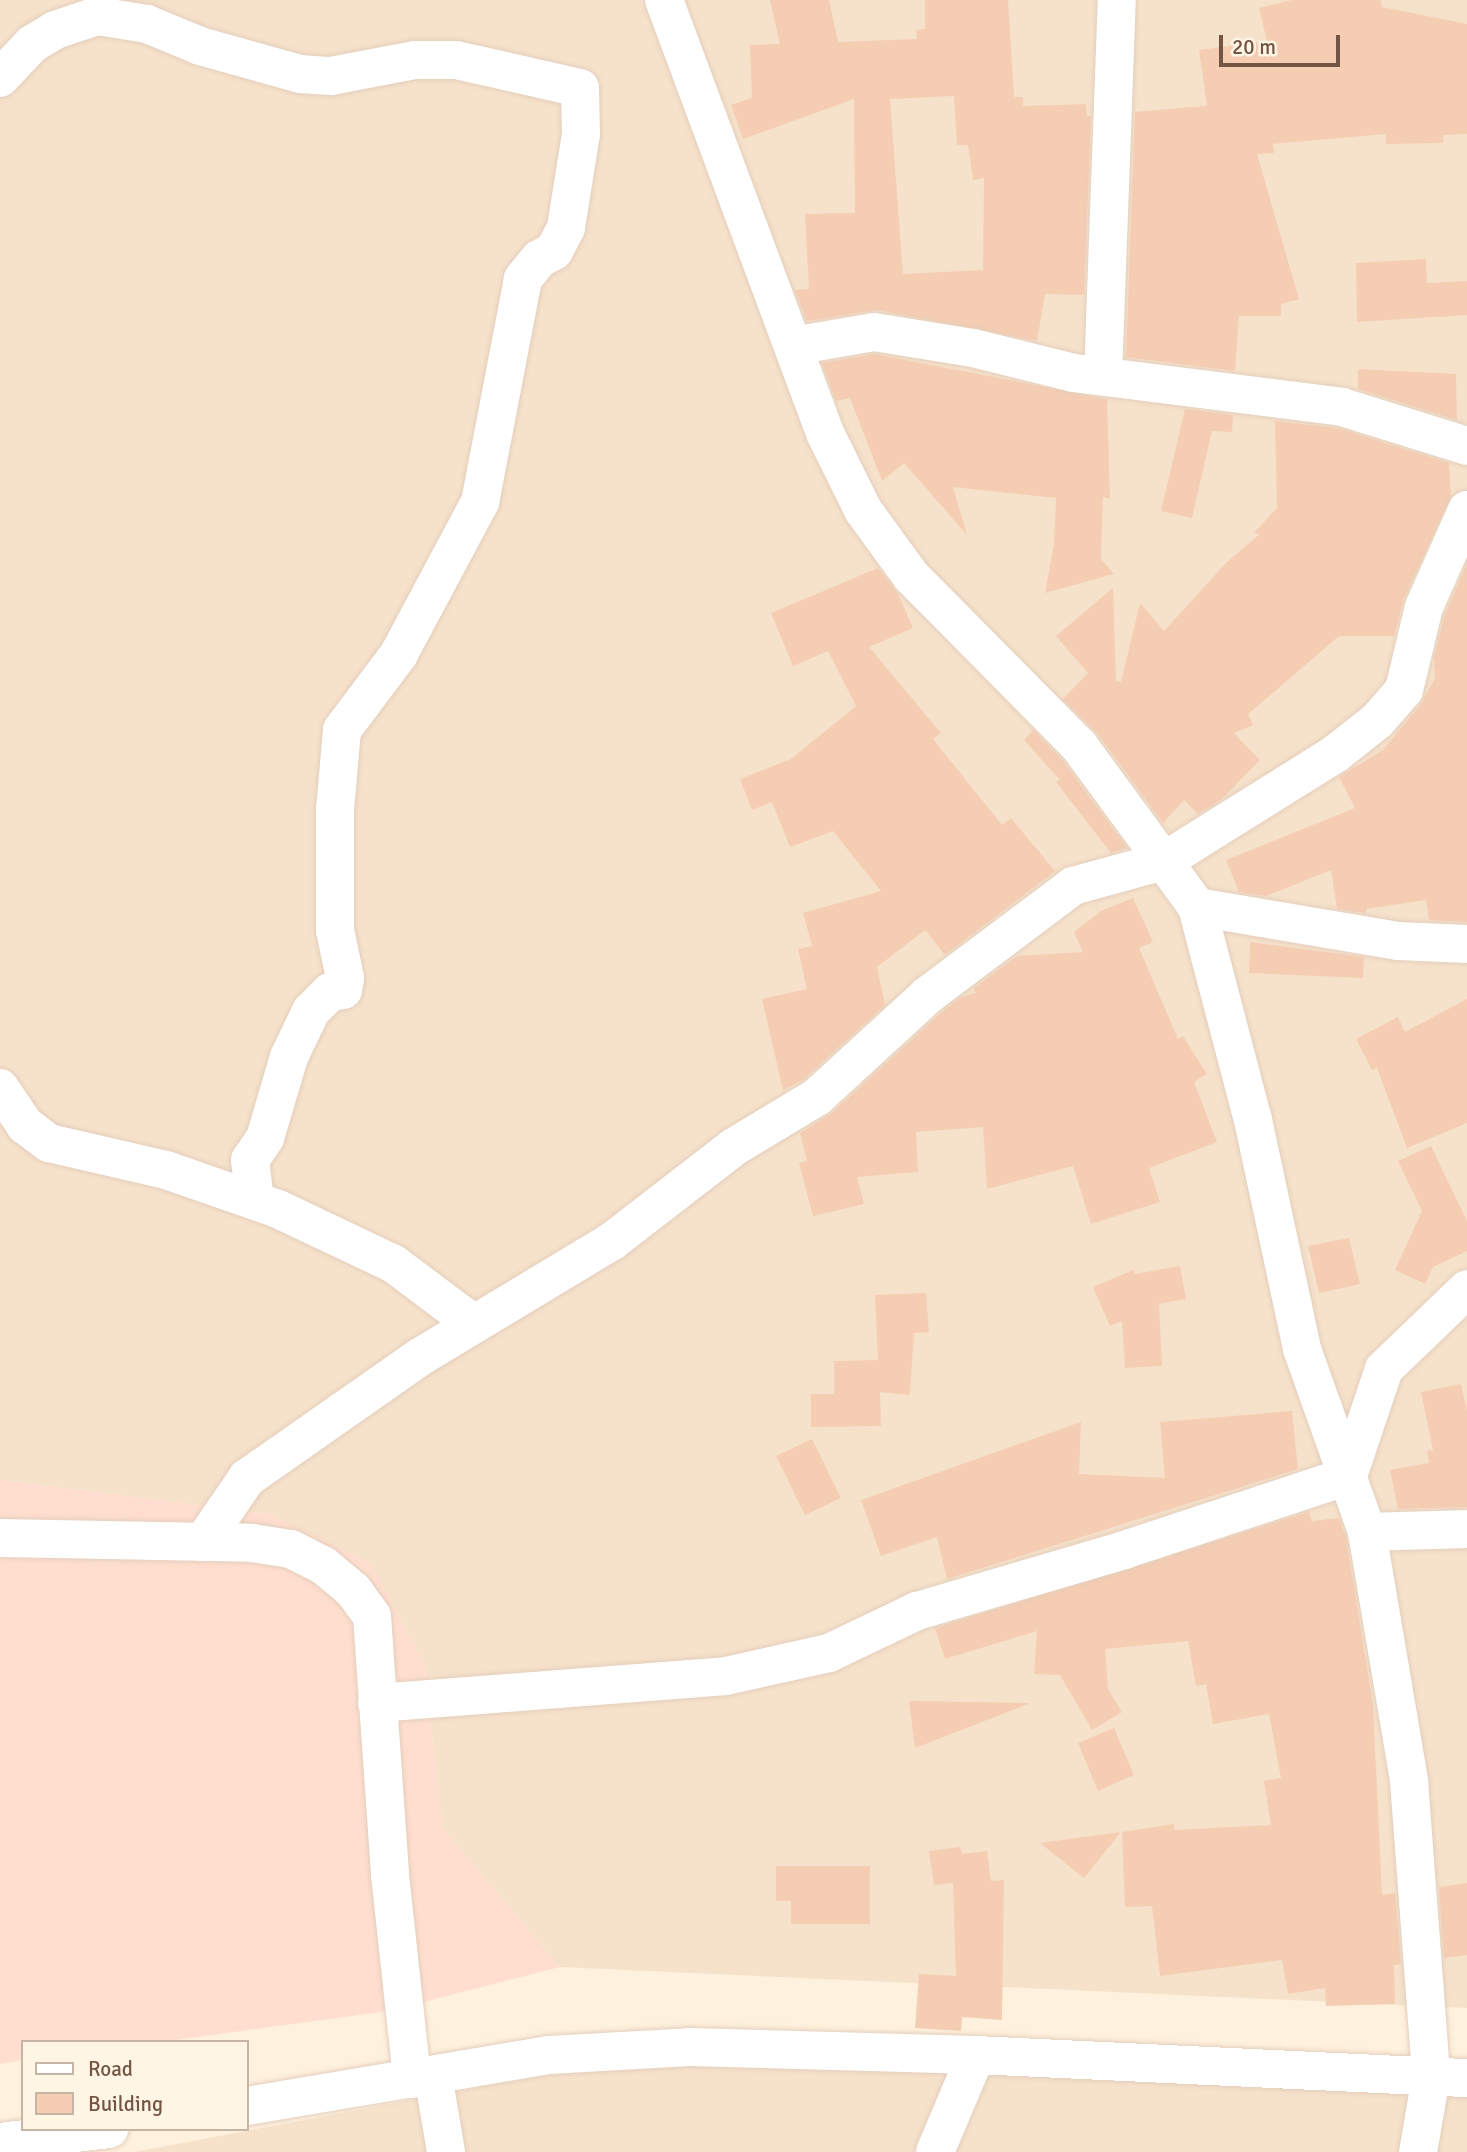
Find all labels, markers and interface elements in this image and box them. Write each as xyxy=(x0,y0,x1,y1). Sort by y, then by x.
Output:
scale bar xyxy=(1222,21,1343,65)
text: 20 m xyxy=(1232,34,1276,60)
legend xyxy=(21,2040,248,2131)
text: Road xyxy=(88,2056,133,2082)
text: Building xyxy=(88,2091,163,2117)

